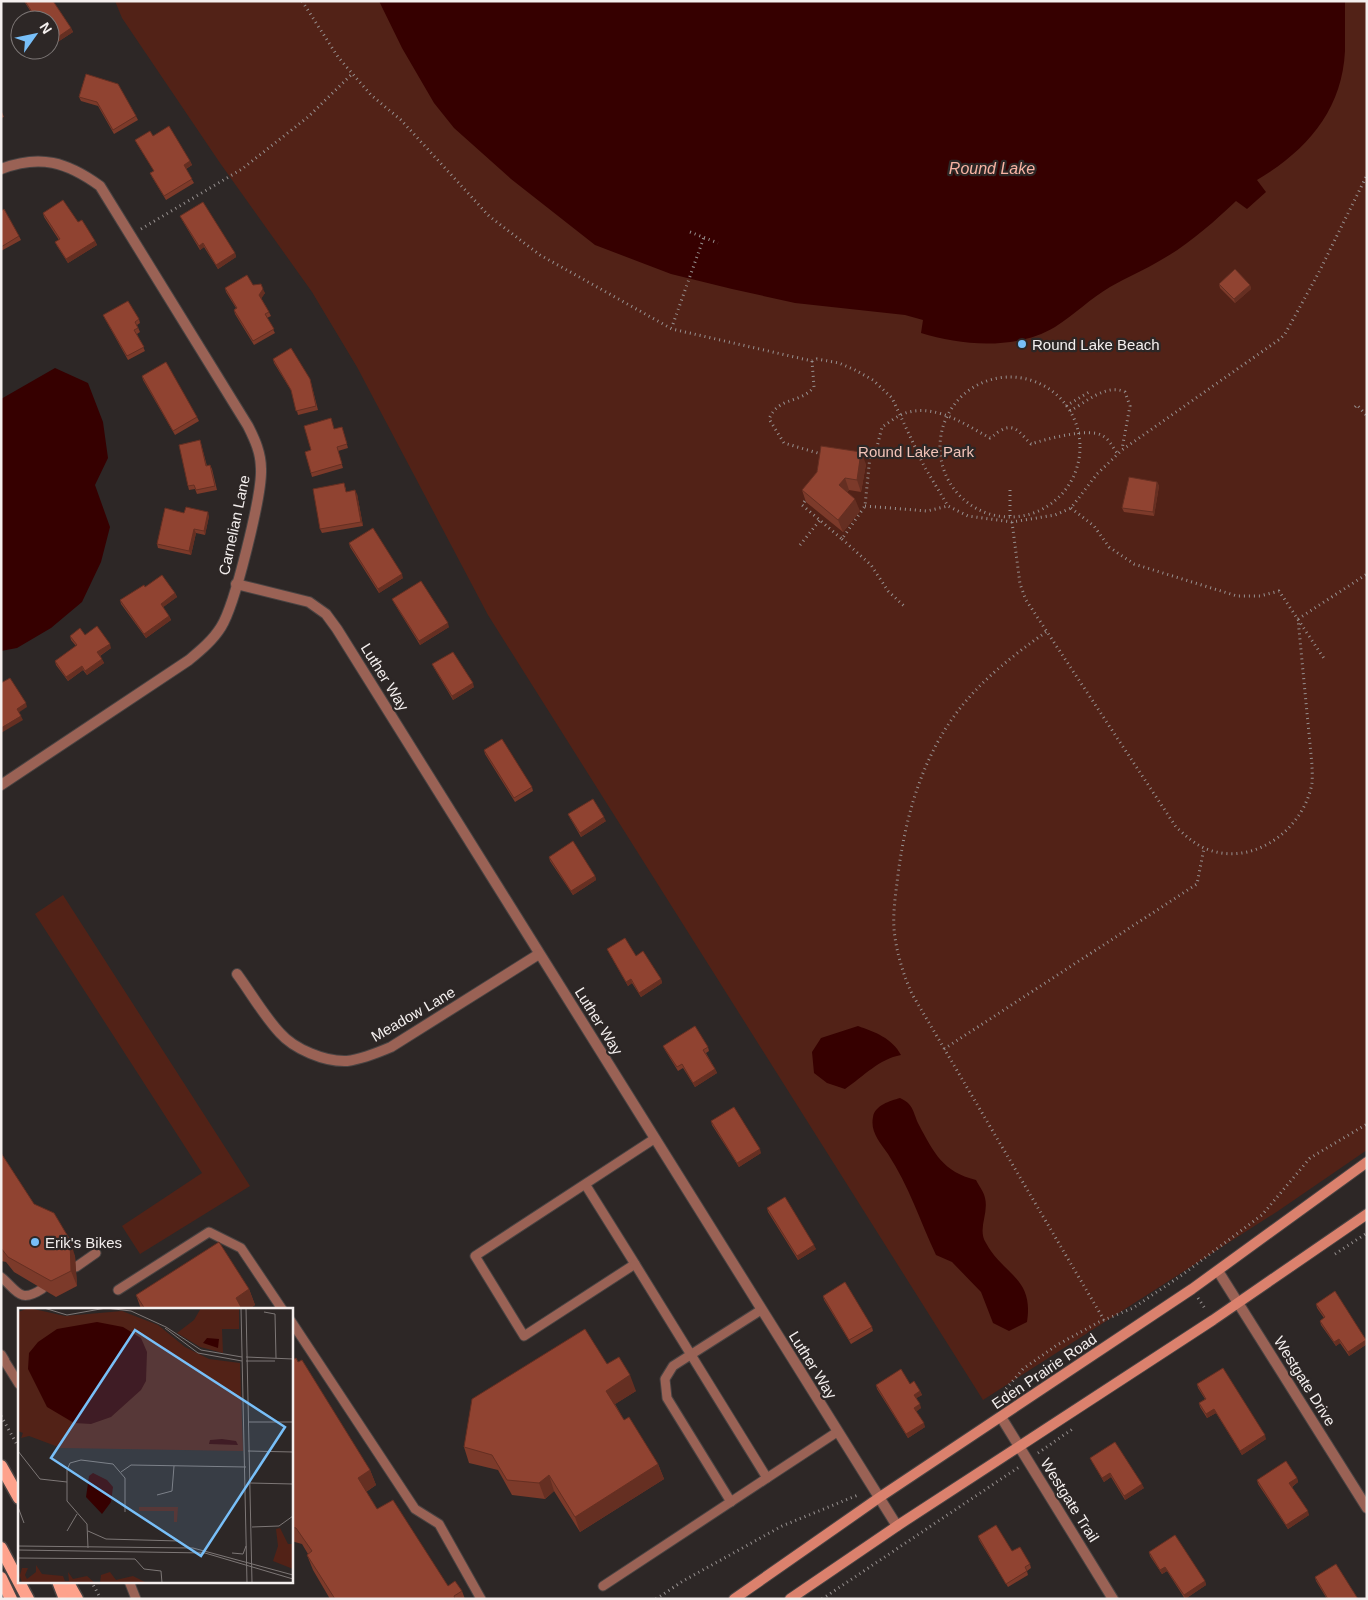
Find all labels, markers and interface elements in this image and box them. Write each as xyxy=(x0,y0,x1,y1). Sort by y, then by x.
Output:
north arrow xyxy=(10,10,60,60)
text: N xyxy=(36,19,55,37)
water label: Round Lake xyxy=(949,160,1035,177)
place label: Round Lake Beach xyxy=(1032,336,1160,353)
marker: Round Lake Beach xyxy=(1016,338,1028,350)
park label: Round Lake Park xyxy=(858,443,974,460)
street label: Carnelian Lane xyxy=(215,473,253,577)
street label: Luther Way xyxy=(358,640,413,714)
street label: Meadow Lane xyxy=(368,983,458,1045)
street label: Luther Way xyxy=(572,984,627,1058)
place label: Erik's Bikes xyxy=(45,1234,122,1251)
marker: Erik's Bikes xyxy=(29,1236,41,1248)
inset map xyxy=(18,1308,292,1582)
street label: Luther Way xyxy=(786,1328,841,1402)
street label: Eden Prairie Road xyxy=(988,1330,1100,1412)
street label: Westgate Drive xyxy=(1271,1333,1339,1429)
street label: Westgate Trail xyxy=(1037,1455,1103,1545)

